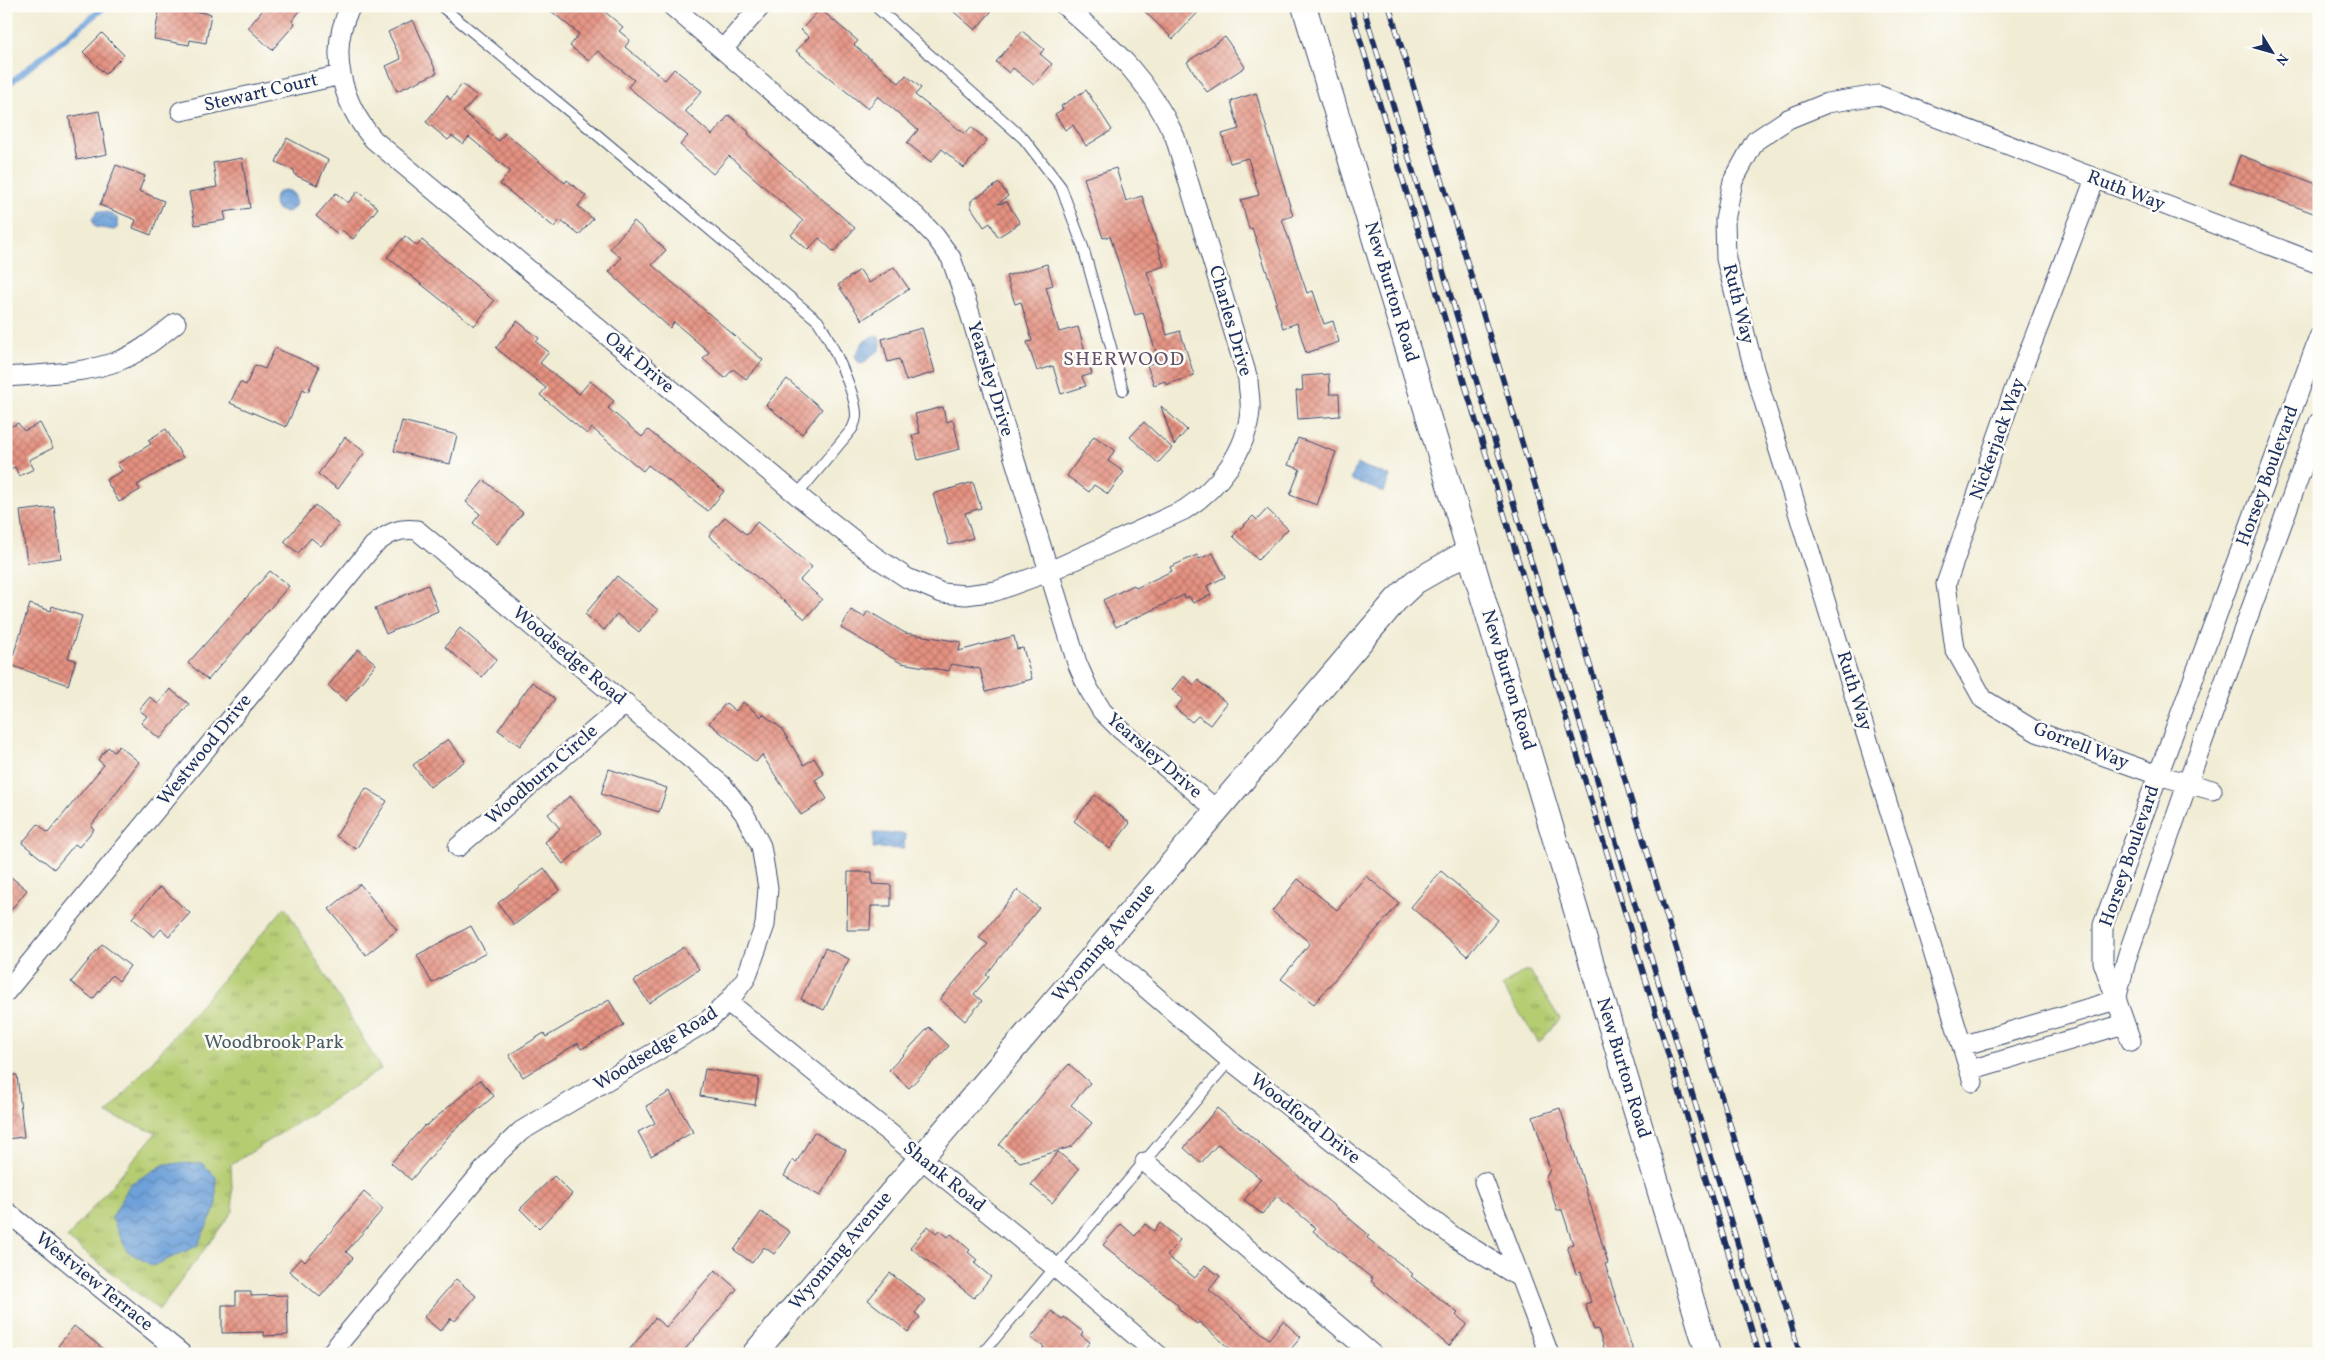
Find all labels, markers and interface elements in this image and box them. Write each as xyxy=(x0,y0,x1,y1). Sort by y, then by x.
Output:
north arrow xyxy=(2248,28,2298,78)
text: N xyxy=(2271,49,2292,69)
street label: Stewart Court xyxy=(201,67,321,119)
street label: Ruth Way xyxy=(2083,164,2169,218)
street label: New Burton Road xyxy=(1357,218,1425,366)
street label: Ruth Way xyxy=(1715,261,1761,347)
street label: Charles Drive xyxy=(1202,263,1258,379)
street label: Yearsley Drive xyxy=(960,318,1020,440)
street label: Oak Drive xyxy=(599,326,679,400)
district label: SHERWOOD xyxy=(1063,346,1185,374)
street label: Nickerjack Way xyxy=(1964,374,2032,504)
street label: Horsey Boulevard xyxy=(2230,402,2306,550)
street label: Woodsedge Road xyxy=(506,600,632,712)
street label: New Burton Road xyxy=(1474,606,1542,754)
street label: Ruth Way xyxy=(1830,648,1878,734)
street label: Westwood Drive xyxy=(152,689,258,811)
street label: Yearsley Drive xyxy=(1100,707,1208,805)
street label: Gorrell Way xyxy=(2029,716,2133,776)
street label: Woodburn Circle xyxy=(480,719,604,831)
street label: Horsey Boulevard xyxy=(2094,782,2166,930)
street label: Wyoming Avenue xyxy=(1046,878,1162,1008)
street label: New Burton Road xyxy=(1589,994,1657,1142)
street label: Woodsedge Road xyxy=(589,1000,723,1098)
park label: Woodbrook Park xyxy=(204,1030,344,1056)
street label: Woodford Drive xyxy=(1244,1068,1366,1170)
street label: Shank Road xyxy=(897,1136,991,1218)
street label: Wyoming Avenue xyxy=(783,1186,899,1316)
street label: Westview Terrace xyxy=(29,1226,159,1338)

